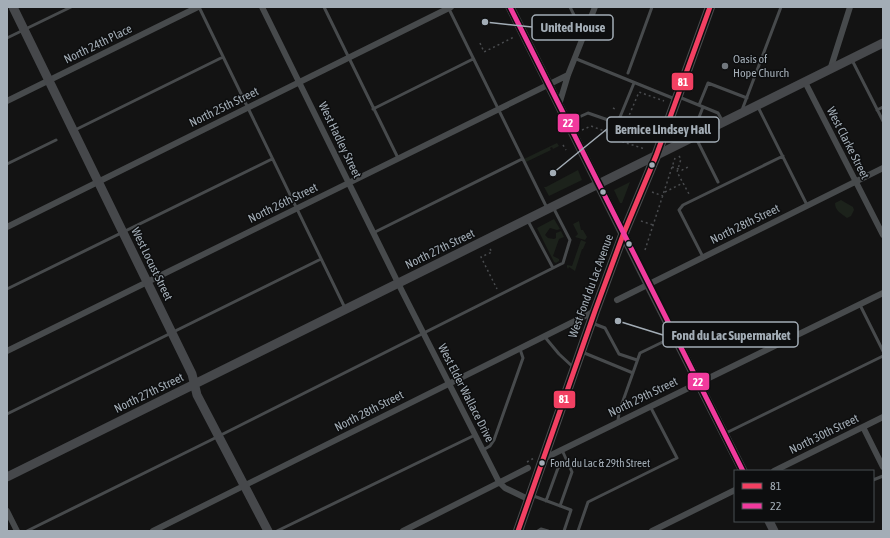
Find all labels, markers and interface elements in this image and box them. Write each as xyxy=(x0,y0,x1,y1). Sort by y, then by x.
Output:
callout: United House xyxy=(532,15,613,40)
text: United House xyxy=(541,20,605,35)
street label: North 24th Place xyxy=(62,22,134,66)
place label: Oasis of Hope Church xyxy=(733,52,789,80)
marker: Oasis of Hope Church xyxy=(720,61,730,71)
line badge: 81 xyxy=(671,72,694,91)
text: 81 xyxy=(678,76,688,88)
street label: North 25th Street xyxy=(187,84,262,130)
street label: West Hadley Street xyxy=(316,100,365,181)
street label: West Clarke Street xyxy=(824,104,872,182)
line badge: 22 xyxy=(557,113,580,133)
text: 22 xyxy=(563,117,573,129)
callout: Bernice Lindsey Hall xyxy=(607,117,719,142)
text: Bernice Lindsey Hall xyxy=(615,122,712,137)
unlabelled marker xyxy=(647,160,657,170)
street label: North 26th Street xyxy=(246,180,321,226)
unlabelled marker xyxy=(598,187,608,197)
street label: North 28th Street xyxy=(708,201,783,247)
street label: West Locust Street xyxy=(128,225,176,303)
street label: North 27th Street xyxy=(403,226,478,272)
street label: West Fond du Lac Avenue xyxy=(566,232,616,340)
unlabelled marker xyxy=(624,239,634,249)
callout: Fond du Lac Supermarket xyxy=(663,322,798,347)
text: Fond du Lac Supermarket xyxy=(671,328,791,343)
street label: West Elder Wallace Drive xyxy=(435,342,497,444)
street label: North 27th Street xyxy=(112,370,187,416)
line badge: 22 xyxy=(687,372,710,391)
street label: North 29th Street xyxy=(606,374,681,420)
text: 22 xyxy=(693,376,703,388)
street label: North 28th Street xyxy=(332,387,406,434)
line badge: 81 xyxy=(553,390,576,409)
text: 81 xyxy=(559,393,569,405)
street label: North 30th Street xyxy=(787,411,862,457)
place label: Fond du Lac & 29th Street xyxy=(550,457,650,469)
marker: Fond du Lac & 29th Street xyxy=(537,458,547,468)
legend xyxy=(734,470,874,522)
text: 81 xyxy=(770,479,782,493)
text: 22 xyxy=(770,499,781,513)

